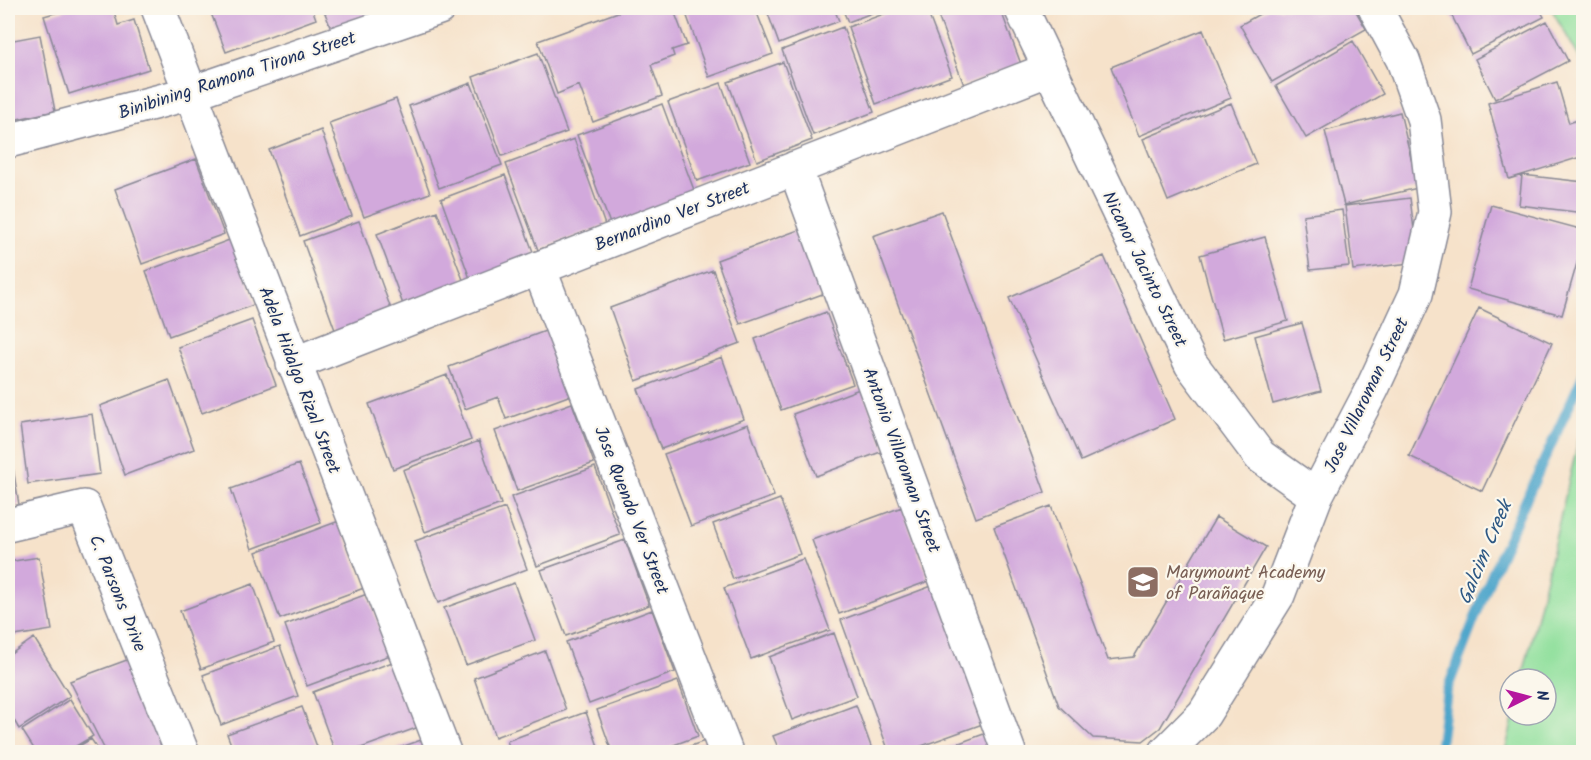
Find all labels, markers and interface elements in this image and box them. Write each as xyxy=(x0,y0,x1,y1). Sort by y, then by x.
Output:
street label: Binibining Ramona Tirona Street xyxy=(115,24,361,129)
street label: Bernardino Ver Street xyxy=(591,174,755,260)
street label: Nicanor Jacinto Street xyxy=(1093,187,1195,354)
street label: Adela Hidalgo Rizal Street xyxy=(249,283,348,479)
street label: Jose Villaroman Street xyxy=(1317,312,1418,478)
street label: Antonio Villaroman Street xyxy=(854,364,948,558)
street label: Jose Quendo Ver Street xyxy=(585,422,676,600)
water label: Galcim Creek xyxy=(1450,493,1523,610)
street label: C. Parsons Drive xyxy=(80,531,153,657)
place label: Marymount Academy of Parañaque xyxy=(1166,559,1326,609)
school or university icon: Marymount Academy of Parañaque xyxy=(1125,564,1161,600)
north arrow xyxy=(1498,667,1558,727)
text: N xyxy=(1528,689,1554,702)

